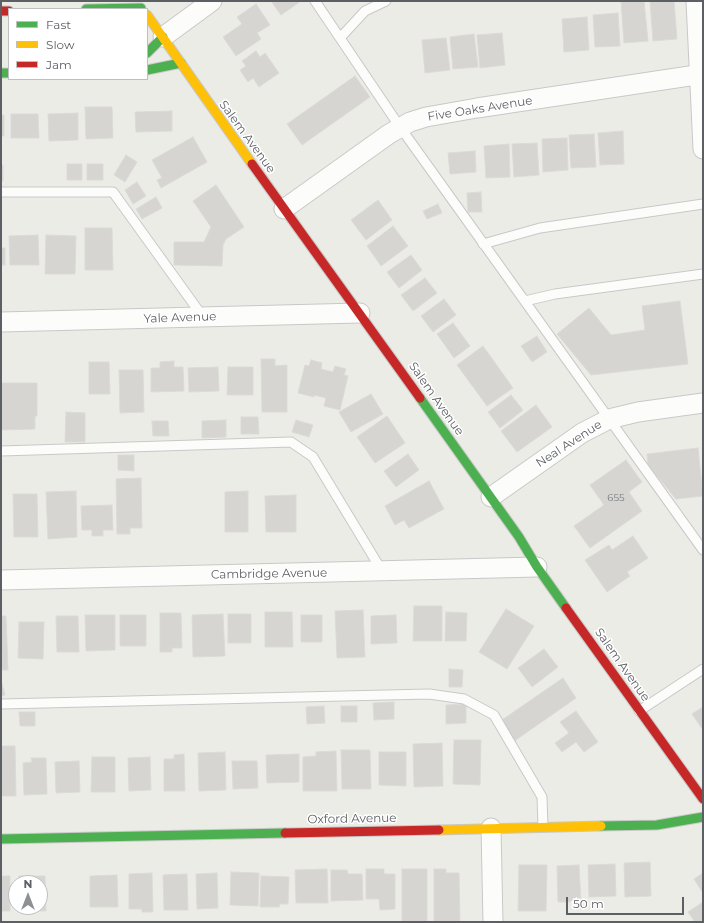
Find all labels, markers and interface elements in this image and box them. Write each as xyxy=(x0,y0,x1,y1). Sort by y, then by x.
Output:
legend xyxy=(8,8,148,80)
text: Fast xyxy=(46,17,71,32)
text: Slow xyxy=(46,37,75,52)
text: Jam xyxy=(46,57,72,72)
street label: Five Oaks Avenue xyxy=(427,94,533,124)
street label: Salem Avenue xyxy=(216,98,278,176)
street label: Yale Avenue xyxy=(143,310,217,326)
street label: Salem Avenue xyxy=(405,360,467,438)
street label: Neal Avenue xyxy=(533,417,605,471)
house number: 655 xyxy=(607,492,625,504)
street label: Cambridge Avenue xyxy=(211,566,327,582)
street label: Salem Avenue xyxy=(591,626,653,704)
street label: Oxford Avenue xyxy=(307,811,397,827)
north arrow xyxy=(8,875,48,915)
text: N xyxy=(24,877,32,891)
scale bar xyxy=(568,889,686,915)
text: 50 m xyxy=(573,896,604,911)

